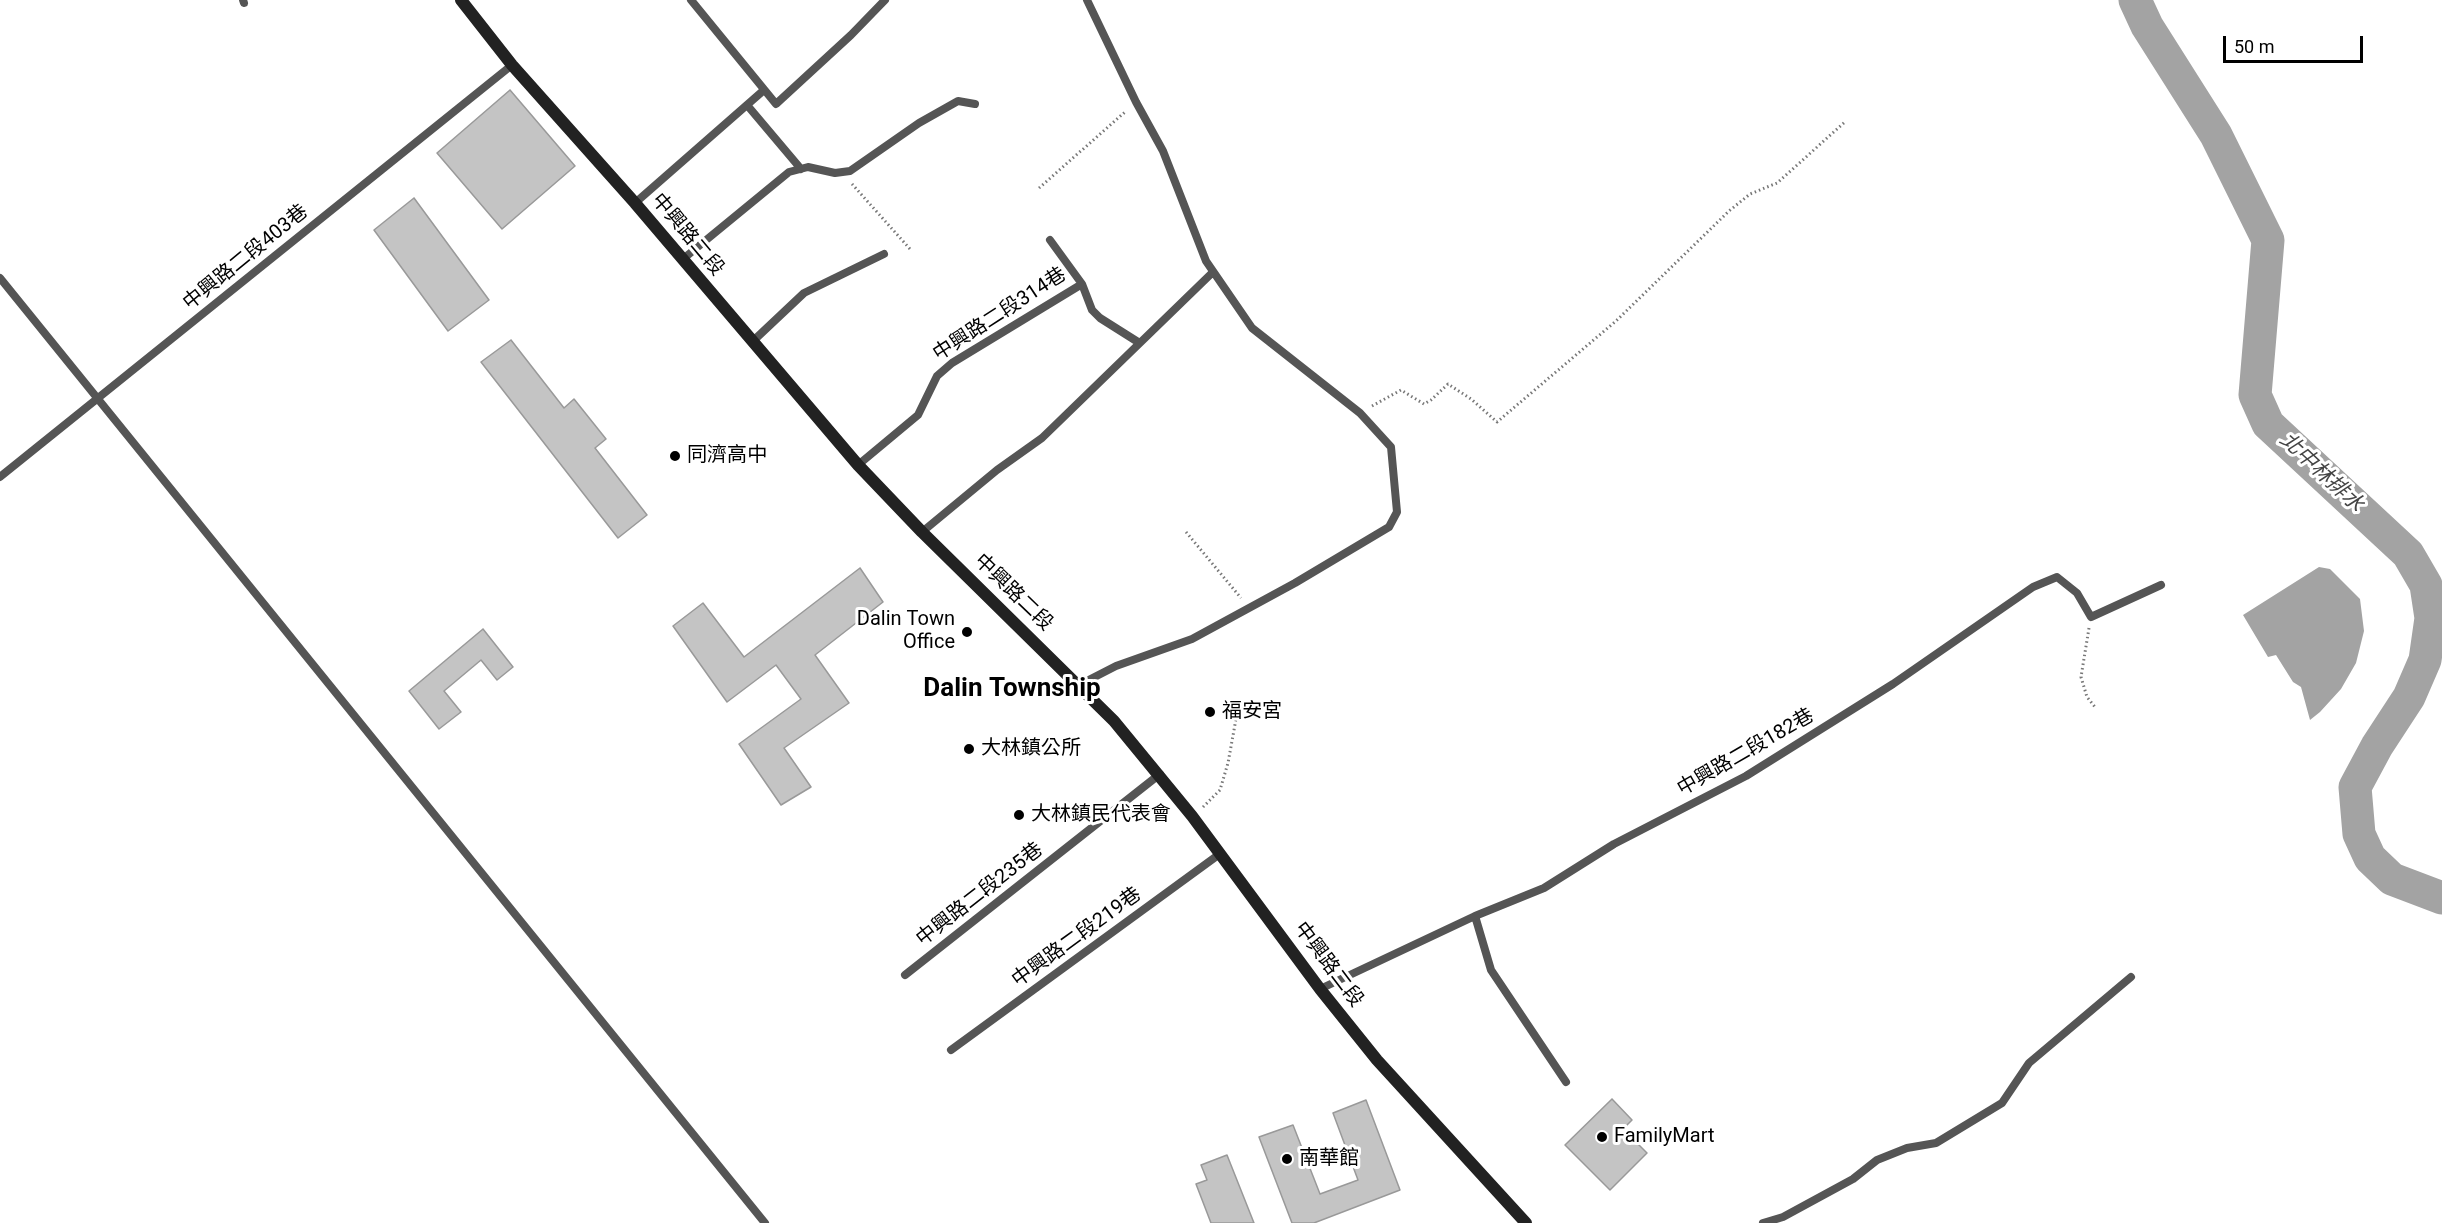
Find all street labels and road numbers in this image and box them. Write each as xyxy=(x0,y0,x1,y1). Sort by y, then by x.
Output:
street label: 中興路二段 xyxy=(646,189,728,281)
street label: 中興路二段403巷 xyxy=(179,200,313,316)
street label: 中興路二段314巷 xyxy=(929,263,1071,367)
street label: 中興路二段 xyxy=(969,550,1057,636)
street label: 中興路二段182巷 xyxy=(1673,704,1819,802)
street label: 中興路二段235巷 xyxy=(912,838,1048,952)
street label: 中興路二段219巷 xyxy=(1008,883,1146,993)
street label: 中興路二段 xyxy=(1288,918,1368,1012)

